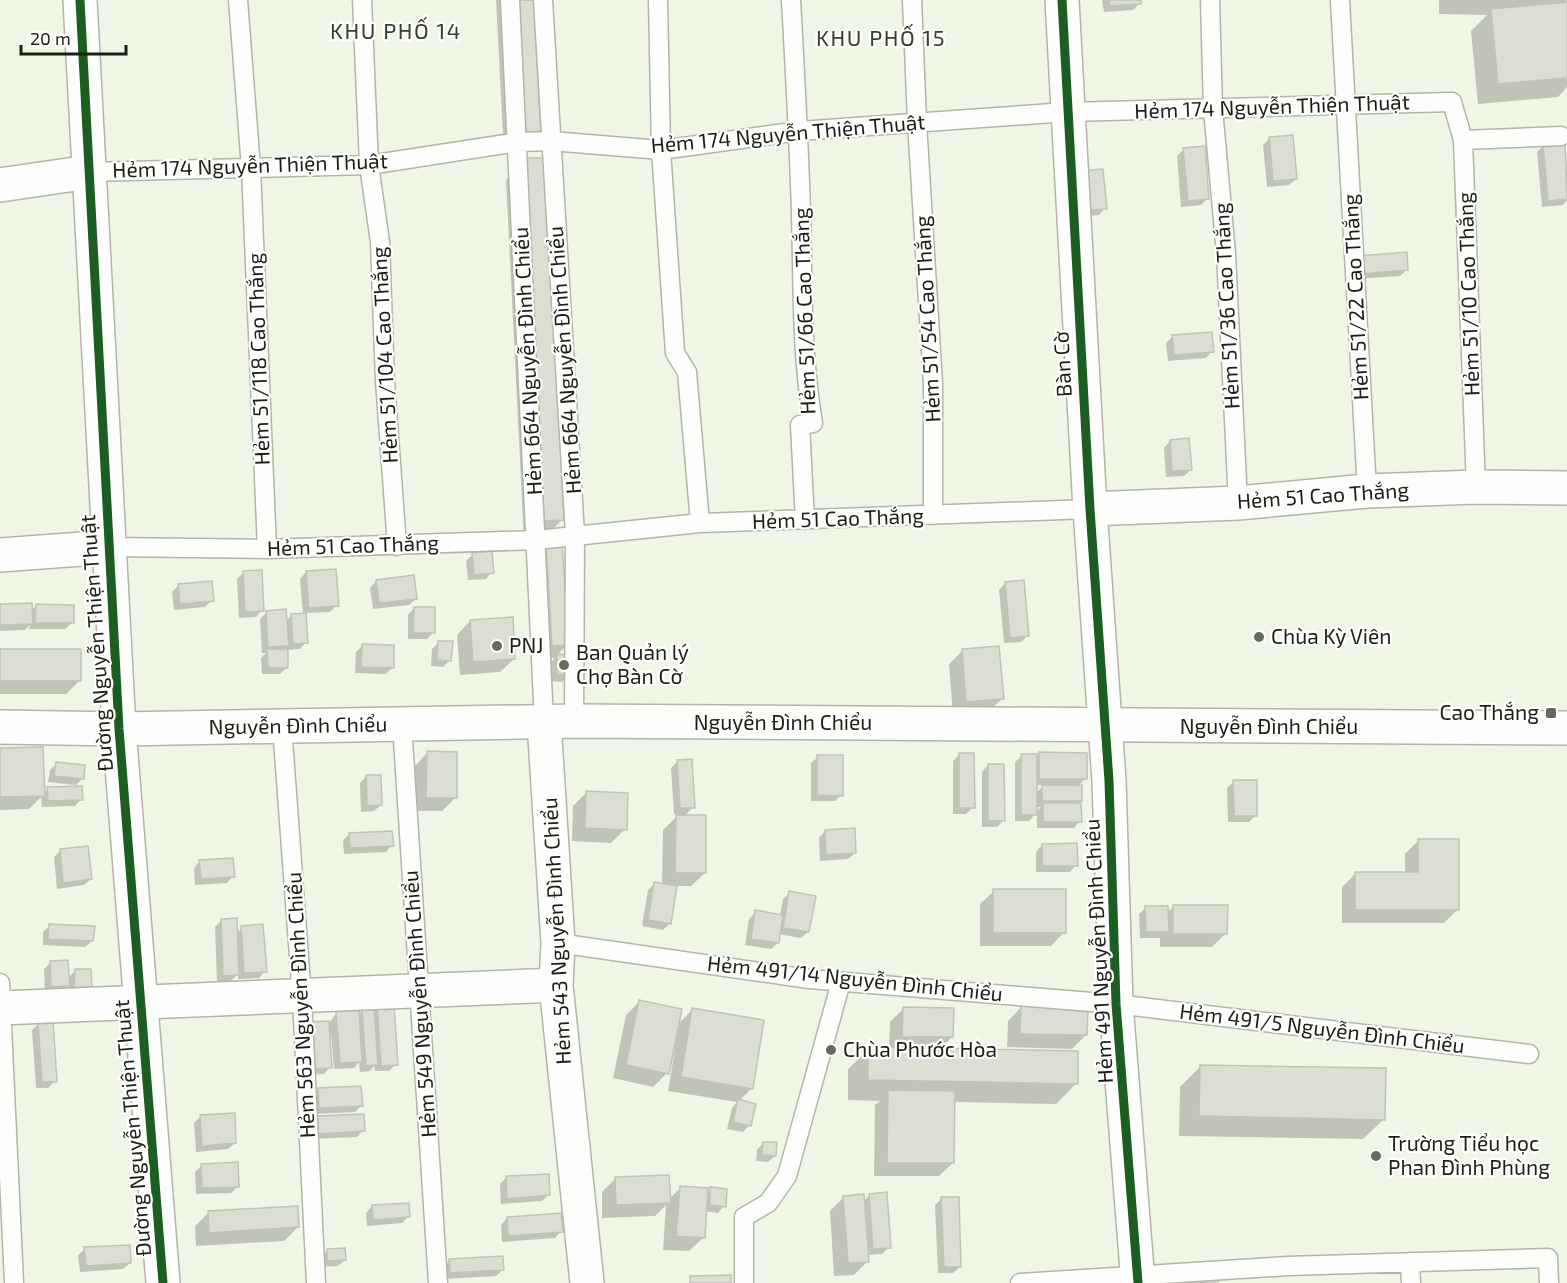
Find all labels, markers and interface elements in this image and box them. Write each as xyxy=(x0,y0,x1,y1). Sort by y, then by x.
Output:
district label: KHU PHỐ 14 xyxy=(330,16,462,43)
scale bar xyxy=(21,18,126,56)
district label: KHU PHỐ 15 xyxy=(816,23,946,50)
text: 20 m xyxy=(30,27,71,49)
street label: Hẻm 174 Nguyễn Thiện Thuật xyxy=(1134,88,1410,123)
street label: Hẻm 174 Nguyễn Thiện Thuật xyxy=(650,108,926,157)
street label: Hẻm 174 Nguyễn Thiện Thuật xyxy=(112,147,388,182)
street label: Hẻm 51/10 Cao Thắng xyxy=(1451,191,1484,396)
street label: Hẻm 51/22 Cao Thắng xyxy=(1337,193,1372,401)
street label: Hẻm 51/36 Cao Thắng xyxy=(1208,202,1243,410)
street label: Hẻm 51/66 Cao Thắng xyxy=(787,207,820,415)
street label: Hẻm 51/54 Cao Thắng xyxy=(909,215,944,423)
street label: Hẻm 664 Nguyễn Đình Chiểu xyxy=(542,225,585,495)
street label: Hẻm 664 Nguyễn Ðình Chiểu xyxy=(507,226,546,496)
street label: Hẻm 51/104 Cao Thắng xyxy=(365,246,402,464)
street label: Hẻm 51/118 Cao Thắng xyxy=(241,252,274,466)
street label: Bàn Cờ xyxy=(1047,330,1076,397)
street label: Hẻm 51 Cao Thắng xyxy=(1236,476,1410,513)
street label: Hẻm 51 Cao Thắng xyxy=(751,502,925,533)
street label: Đường Nguyễn Thiện Thuật xyxy=(74,514,117,773)
street label: Hẻm 51 Cao Thắng xyxy=(266,529,440,560)
place label: Chùa Kỳ Viên xyxy=(1271,623,1391,648)
marker: Chùa Kỳ Viên xyxy=(1252,630,1266,644)
place label: PNJ xyxy=(509,632,543,657)
marker: PNJ xyxy=(490,639,504,653)
place label: Ban Quản lý Chợ Bàn Cờ xyxy=(576,639,689,688)
marker: Ban Quản lý Chợ Bàn Cờ xyxy=(557,658,571,672)
place label: Cao Thắng xyxy=(1440,699,1539,724)
marker: Cao Thắng xyxy=(1544,706,1558,720)
street label: Nguyễn Đình Chiểu xyxy=(694,709,872,734)
street label: Nguyễn Đình Chiểu xyxy=(208,710,387,739)
street label: Nguyễn Đình Chiểu xyxy=(1180,713,1358,738)
street label: Hẻm 543 Nguyễn Ðình Chiểu xyxy=(536,797,575,1065)
street label: Hẻm 491 Nguyễn Ðình Chiểu xyxy=(1078,818,1117,1084)
street label: Hẻm 549 Nguyễn Ðình Chiểu xyxy=(397,870,440,1139)
street label: Hẻm 563 Nguyễn Ðình Chiểu xyxy=(280,871,319,1139)
street label: Hẻm 491/14 Nguyễn Ðình Chiểu xyxy=(706,950,1004,1005)
street label: Hẻm 491/5 Nguyễn Ðình Chiểu xyxy=(1178,998,1466,1057)
street label: Đường Nguyễn Thiện Thuật xyxy=(108,999,155,1258)
place label: Chùa Phước Hòa xyxy=(843,1036,997,1061)
marker: Chùa Phước Hòa xyxy=(824,1043,838,1057)
place label: Trường Tiểu học Phan Đình Phùng xyxy=(1388,1130,1550,1179)
marker: Trường Tiểu học Phan Đình Phùng xyxy=(1369,1149,1383,1163)

